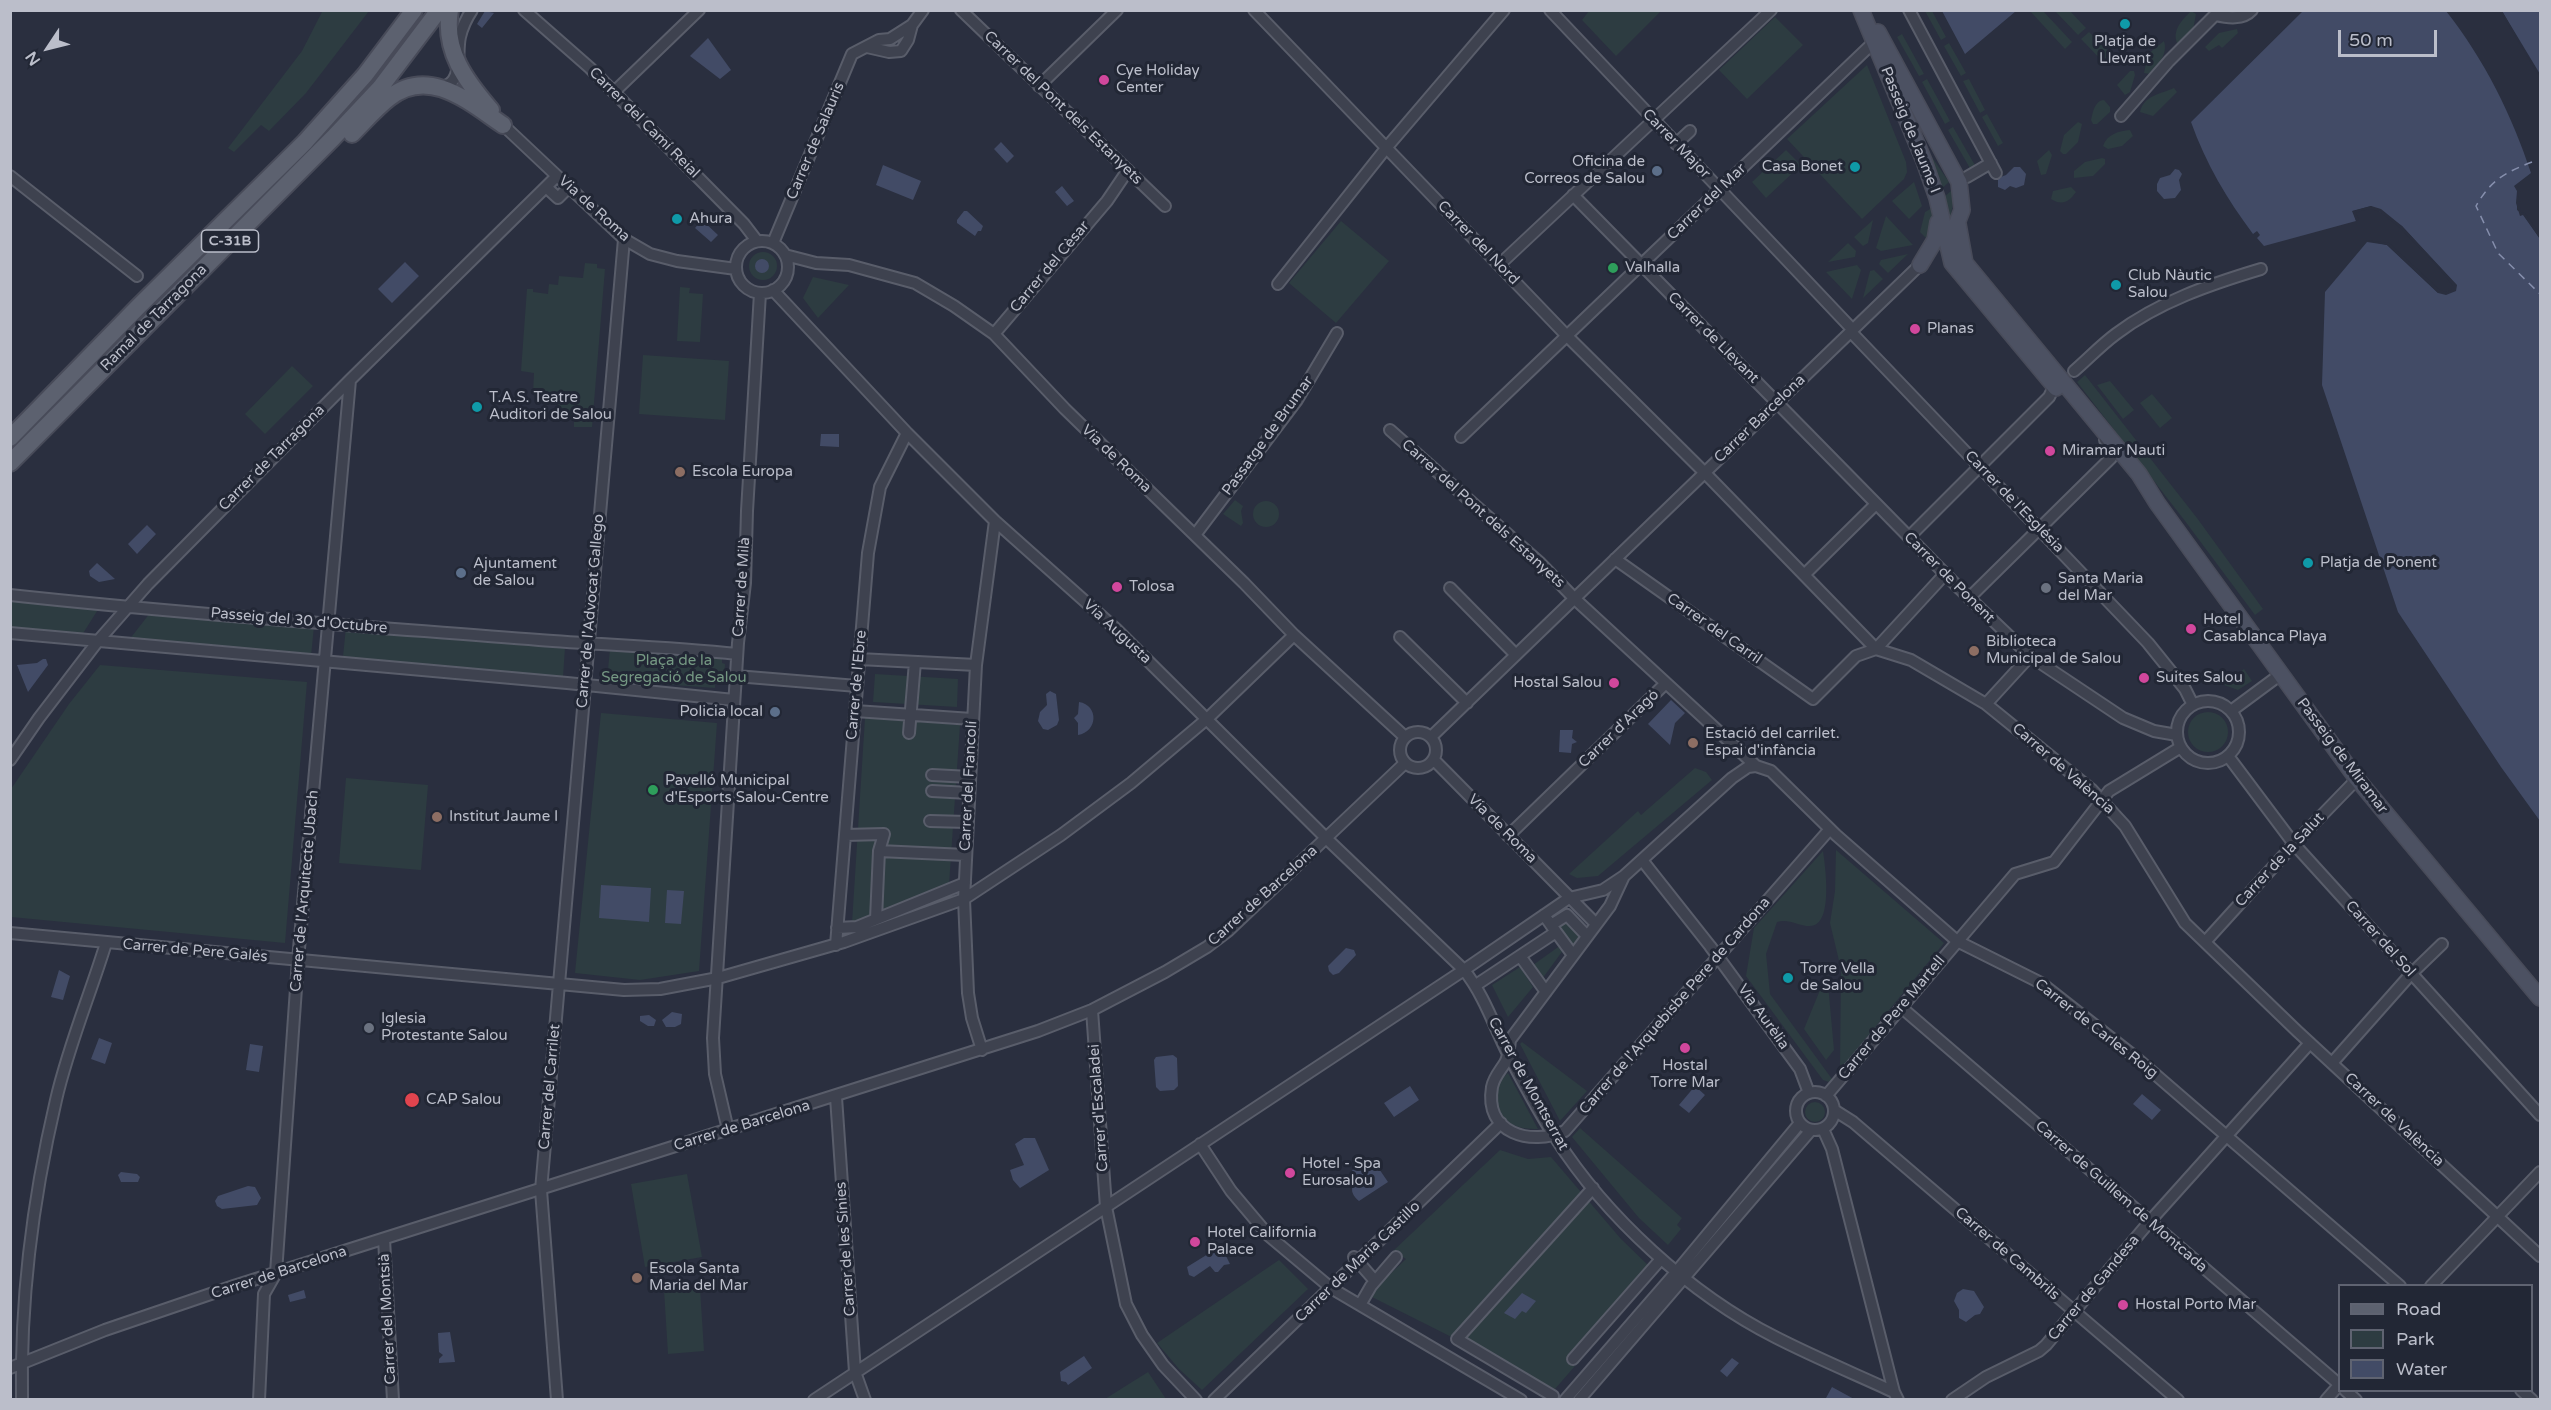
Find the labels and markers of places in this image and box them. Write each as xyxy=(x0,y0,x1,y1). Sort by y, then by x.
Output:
marker: Platja de Llevant xyxy=(2118,17,2132,31)
place label: Platja de Llevant xyxy=(2094,33,2156,68)
place label: Cye Holiday Center xyxy=(1116,62,1200,97)
marker: Cye Holiday Center xyxy=(1097,73,1111,87)
place label: Oficina de Correos de Salou xyxy=(1524,153,1645,188)
place label: Casa Bonet xyxy=(1762,158,1843,176)
marker: Casa Bonet xyxy=(1848,160,1862,174)
marker: Oficina de Correos de Salou xyxy=(1650,164,1664,178)
place label: Ahura xyxy=(689,210,732,228)
marker: Ahura xyxy=(670,212,684,226)
place label: Valhalla xyxy=(1625,259,1680,277)
marker: Valhalla xyxy=(1606,261,1620,275)
place label: Club Nàutic Salou xyxy=(2128,267,2212,302)
marker: Club Nàutic Salou xyxy=(2109,278,2123,292)
place label: Planas xyxy=(1927,320,1974,338)
marker: Planas xyxy=(1908,322,1922,336)
place label: T.A.S. Teatre Auditori de Salou xyxy=(489,389,612,424)
marker: T.A.S. Teatre Auditori de Salou xyxy=(470,400,484,414)
place label: Miramar Nauti xyxy=(2062,442,2165,460)
marker: Miramar Nauti xyxy=(2043,444,2057,458)
place label: Escola Europa xyxy=(692,463,793,481)
marker: Escola Europa xyxy=(673,465,687,479)
place label: Platja de Ponent xyxy=(2320,554,2437,572)
place label: Ajuntament de Salou xyxy=(473,555,557,590)
marker: Platja de Ponent xyxy=(2301,556,2315,570)
marker: Ajuntament de Salou xyxy=(454,566,468,580)
place label: Santa Maria del Mar xyxy=(2058,570,2144,605)
place label: Tolosa xyxy=(1129,578,1175,596)
marker: Tolosa xyxy=(1110,580,1124,594)
marker: Santa Maria del Mar xyxy=(2039,581,2053,595)
place label: Hotel Casablanca Playa xyxy=(2203,611,2327,646)
marker: Hotel Casablanca Playa xyxy=(2184,622,2198,636)
place label: Biblioteca Municipal de Salou xyxy=(1986,633,2121,668)
marker: Biblioteca Municipal de Salou xyxy=(1967,644,1981,658)
place label: Suites Salou xyxy=(2156,669,2243,687)
marker: Suites Salou xyxy=(2137,671,2151,685)
place label: Hostal Salou xyxy=(1513,674,1602,692)
marker: Hostal Salou xyxy=(1607,676,1621,690)
place label: Policia local xyxy=(679,703,763,721)
marker: Policia local xyxy=(768,705,782,719)
place label: Estació del carrilet. Espai d'infància xyxy=(1705,725,1840,760)
marker: Estació del carrilet. Espai d'infància xyxy=(1686,736,1700,750)
place label: Pavelló Municipal d'Esports Salou-Centre xyxy=(665,772,829,807)
marker: Pavelló Municipal d'Esports Salou-Centre xyxy=(646,783,660,797)
place label: Institut Jaume I xyxy=(449,808,558,826)
marker: Institut Jaume I xyxy=(430,810,444,824)
place label: Torre Vella de Salou xyxy=(1800,960,1875,995)
marker: Torre Vella de Salou xyxy=(1781,971,1795,985)
place label: Iglesia Protestante Salou xyxy=(381,1010,508,1045)
marker: Iglesia Protestante Salou xyxy=(362,1021,376,1035)
marker: Hostal Torre Mar xyxy=(1678,1041,1692,1055)
place label: Hostal Torre Mar xyxy=(1650,1057,1720,1092)
marker: CAP Salou xyxy=(403,1091,421,1109)
place label: CAP Salou xyxy=(426,1091,501,1109)
place label: Hotel - Spa Eurosalou xyxy=(1302,1155,1381,1190)
marker: Hotel - Spa Eurosalou xyxy=(1283,1166,1297,1180)
place label: Hotel California Palace xyxy=(1207,1224,1317,1259)
marker: Hotel California Palace xyxy=(1188,1235,1202,1249)
place label: Escola Santa Maria del Mar xyxy=(649,1260,748,1295)
marker: Escola Santa Maria del Mar xyxy=(630,1271,644,1285)
place label: Hostal Porto Mar xyxy=(2135,1296,2256,1314)
marker: Hostal Porto Mar xyxy=(2116,1298,2130,1312)

